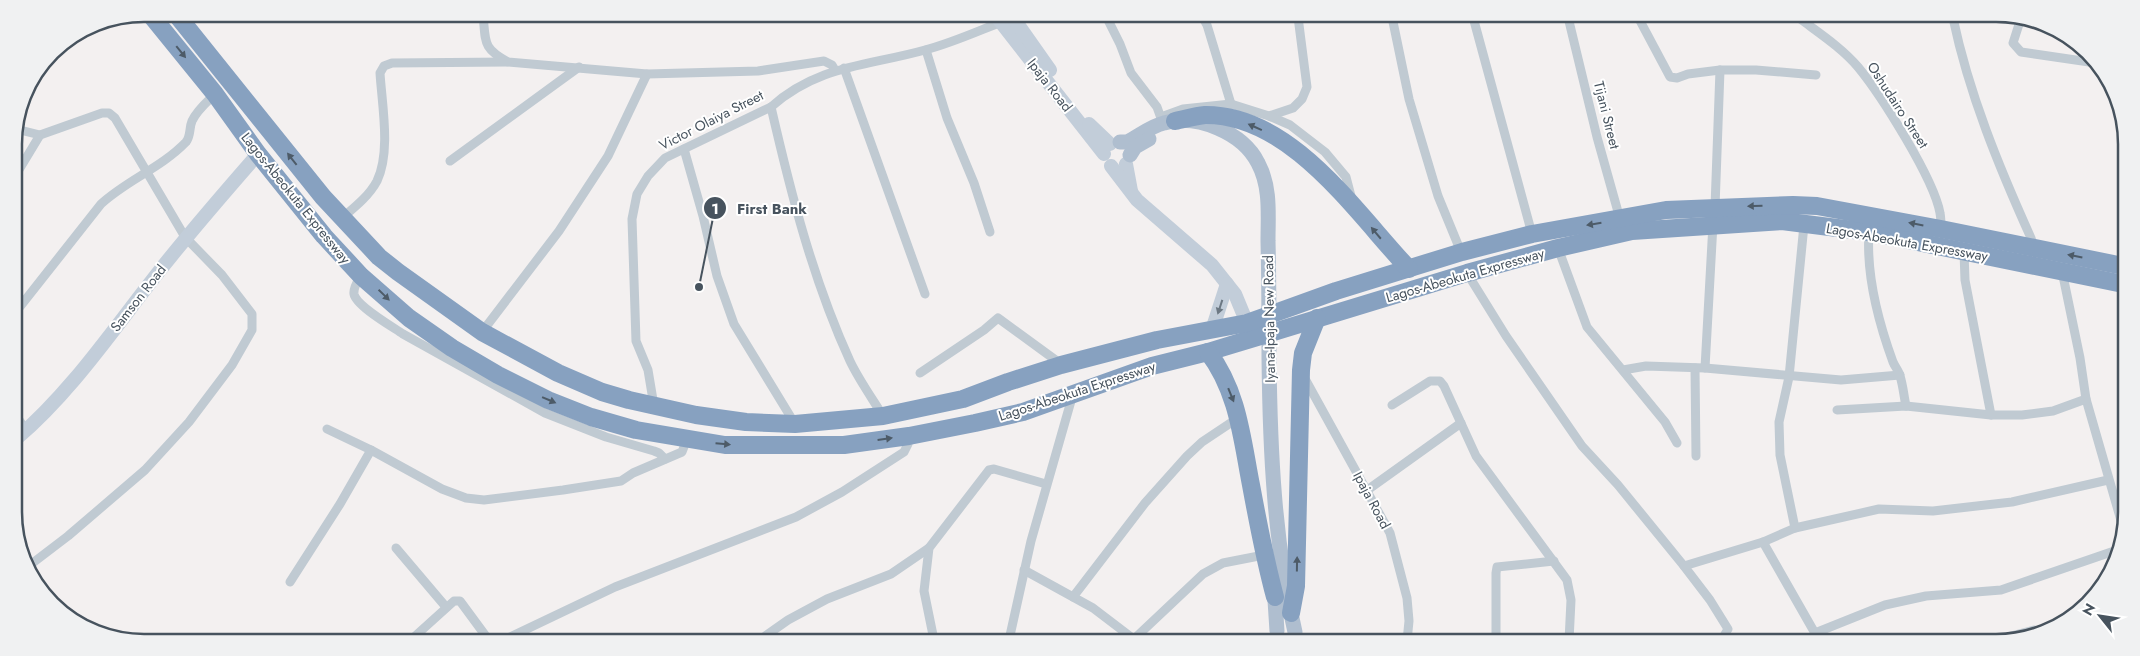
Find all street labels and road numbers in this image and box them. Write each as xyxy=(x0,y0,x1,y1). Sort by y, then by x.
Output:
street label: Ipaja Road xyxy=(1023,54,1077,116)
street label: Oshudairo Street xyxy=(1862,58,1934,153)
street label: Tijani Street xyxy=(1589,79,1625,152)
street label: Victor Olaiya Street xyxy=(655,85,767,155)
street label: Lagos-Abeokuta Expressway xyxy=(237,128,356,269)
street label: Lagos-Abeokuta Expressway xyxy=(1825,218,1990,266)
street label: Lagos-Abeokuta Expressway xyxy=(1383,243,1547,307)
street label: Iyana-Ipaja New Road xyxy=(1258,255,1280,383)
street label: Samson Road xyxy=(105,260,171,336)
street label: Lagos-Abeokuta Expressway xyxy=(996,356,1159,426)
street label: Ipaja Road xyxy=(1348,468,1396,532)

